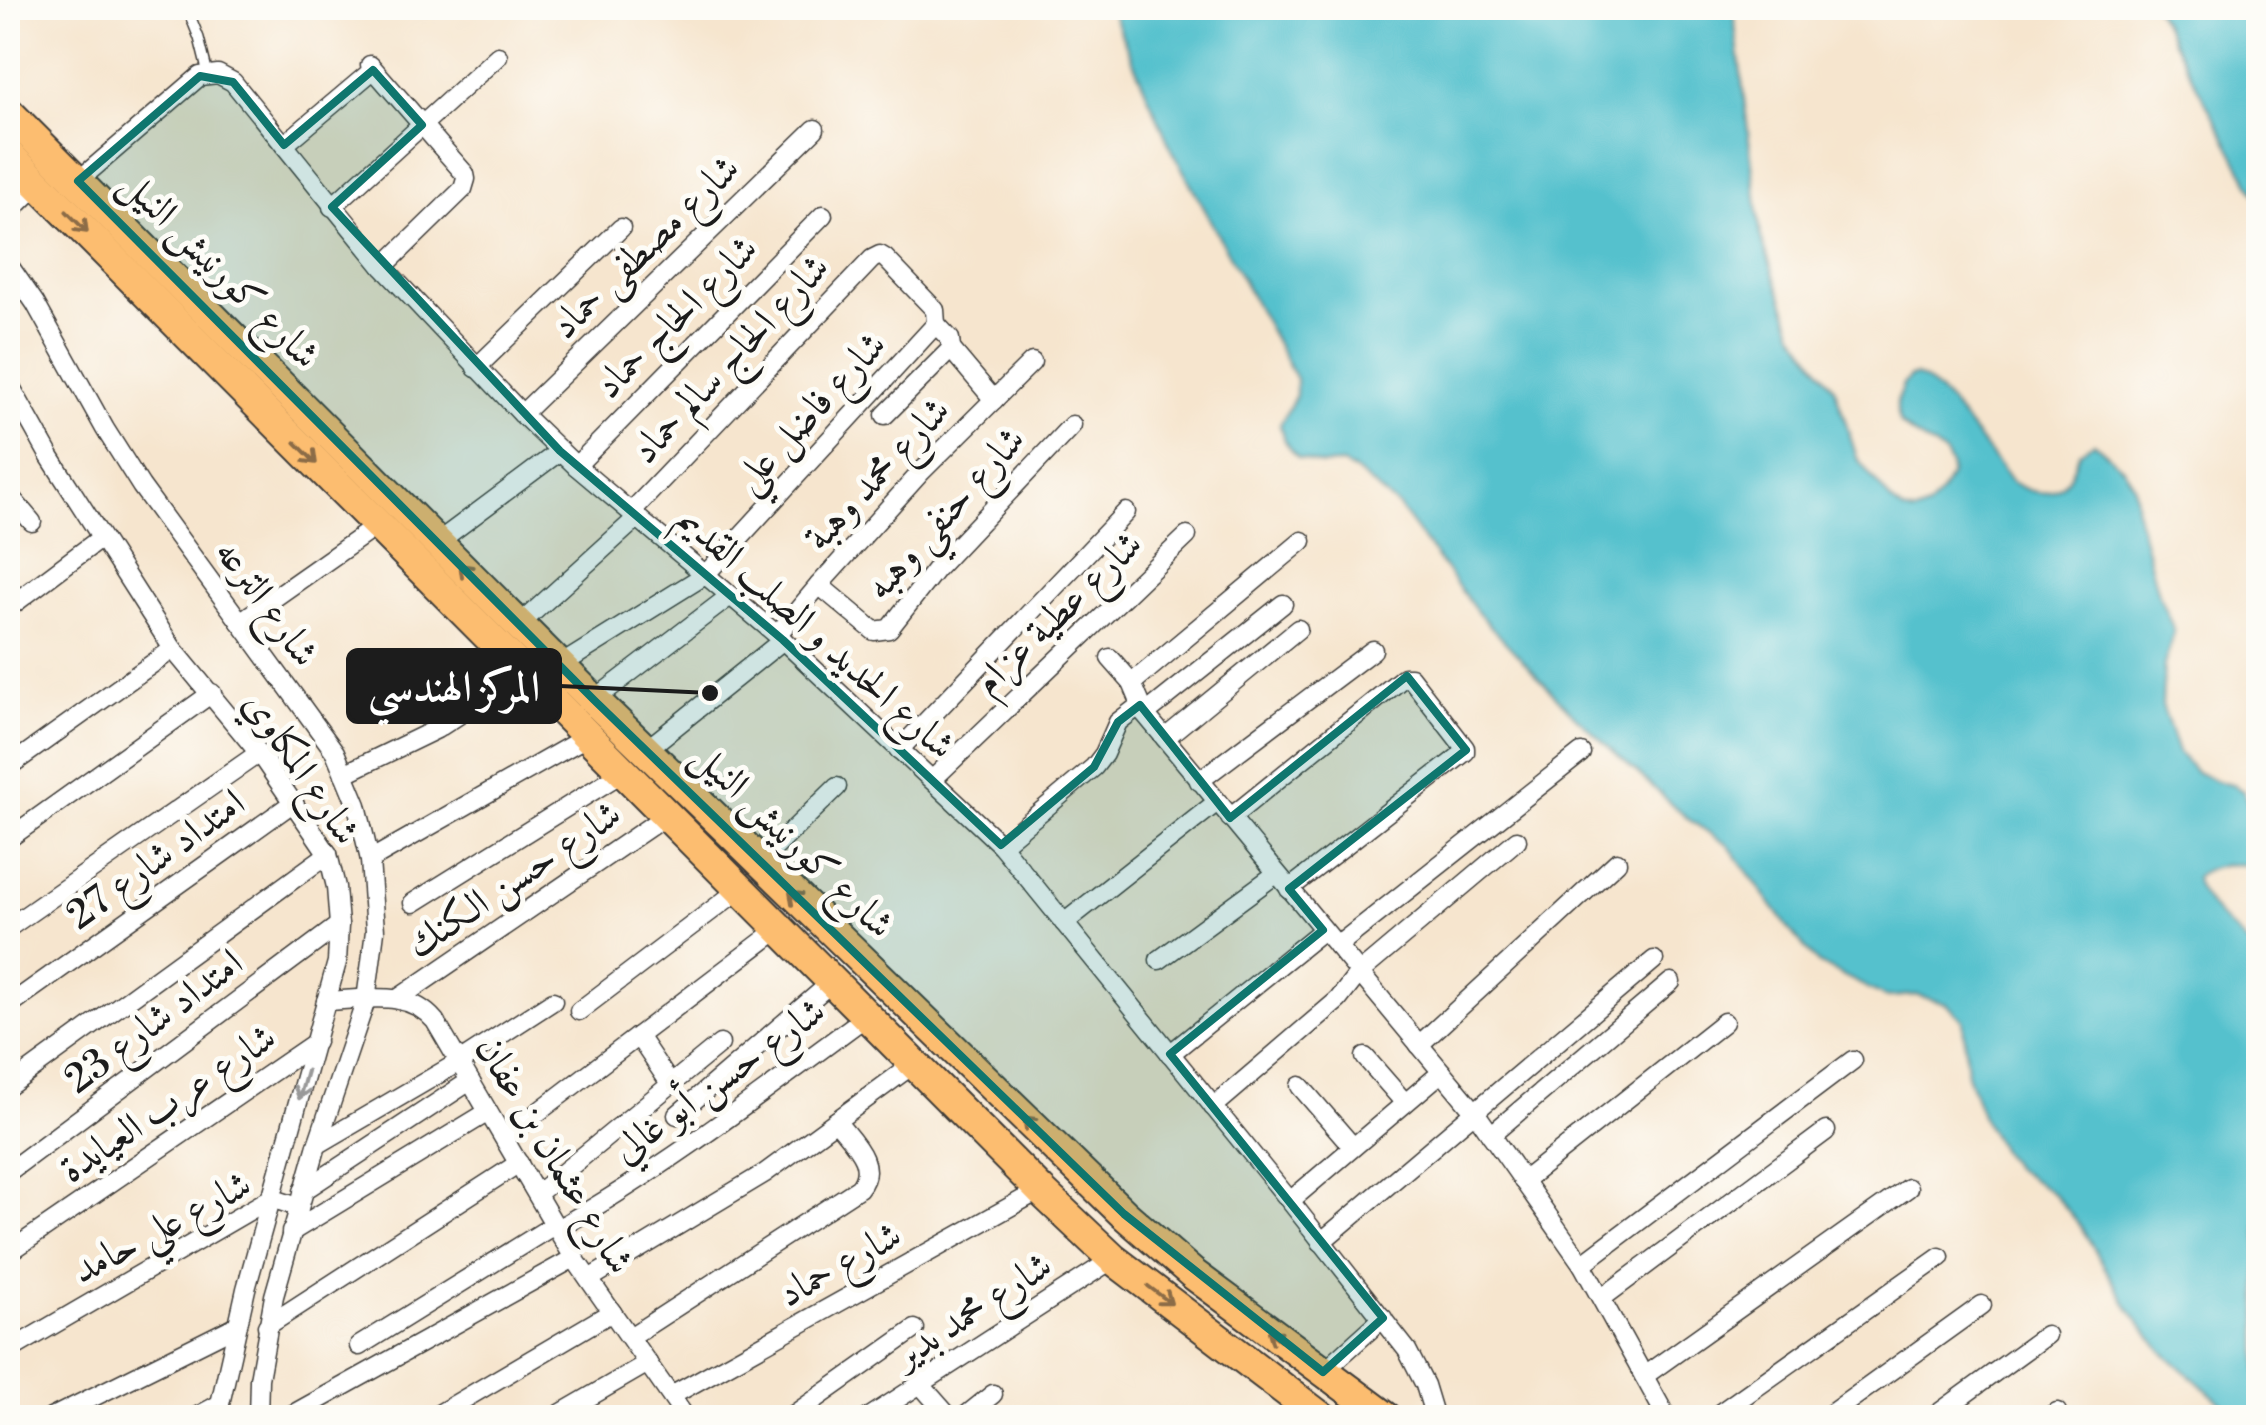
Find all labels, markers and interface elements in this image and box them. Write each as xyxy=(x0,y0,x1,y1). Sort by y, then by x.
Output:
street label: شارع مصطفى حماد xyxy=(540,144,756,355)
street label: شارع كورنيش النيل xyxy=(104,159,330,385)
one-way arrow xyxy=(64,210,88,234)
street label: شارع الحاج حماد xyxy=(584,225,775,416)
street label: شارع الحاج سالم حماد xyxy=(620,244,847,481)
street label: شارع فاضل علي xyxy=(723,321,907,512)
street label: شارع محمد وهبة xyxy=(793,387,967,567)
street label: شارع حنفي وهبه xyxy=(854,416,1046,619)
one-way arrow xyxy=(293,440,317,464)
street label: شارع الحديد و الصلب القديم xyxy=(660,494,966,777)
street label: شارع عطية عزام xyxy=(963,520,1159,712)
street label: شارع الترعه xyxy=(198,529,330,681)
one-way arrow xyxy=(458,563,482,587)
callout: المركز الهندسي xyxy=(348,650,560,722)
text: المركز الهندسي xyxy=(368,662,540,727)
street label: شارع المكاوي xyxy=(226,681,371,859)
street label: شارع كورنيش النيل xyxy=(676,731,905,955)
street label: امتداد شارع 27 xyxy=(57,778,259,947)
street label: شارع حسن الكنك xyxy=(397,789,635,976)
one-way arrow xyxy=(789,890,813,914)
street label: امتداد شارع 23 xyxy=(55,938,257,1110)
street label: شارع حسن أبو غالي xyxy=(600,982,840,1181)
street label: شارع عرب العيايدة xyxy=(50,1013,290,1200)
street label: شارع عثمان بن عفان xyxy=(457,1027,645,1287)
one-way arrow xyxy=(293,1069,312,1100)
one-way arrow xyxy=(1023,1115,1047,1139)
street label: شارع علي حامد xyxy=(64,1160,266,1306)
street label: شارع حماد xyxy=(769,1210,914,1325)
street label: شارع محمد بدير xyxy=(881,1241,1066,1388)
one-way arrow xyxy=(1146,1284,1173,1305)
one-way arrow xyxy=(1267,1329,1294,1350)

